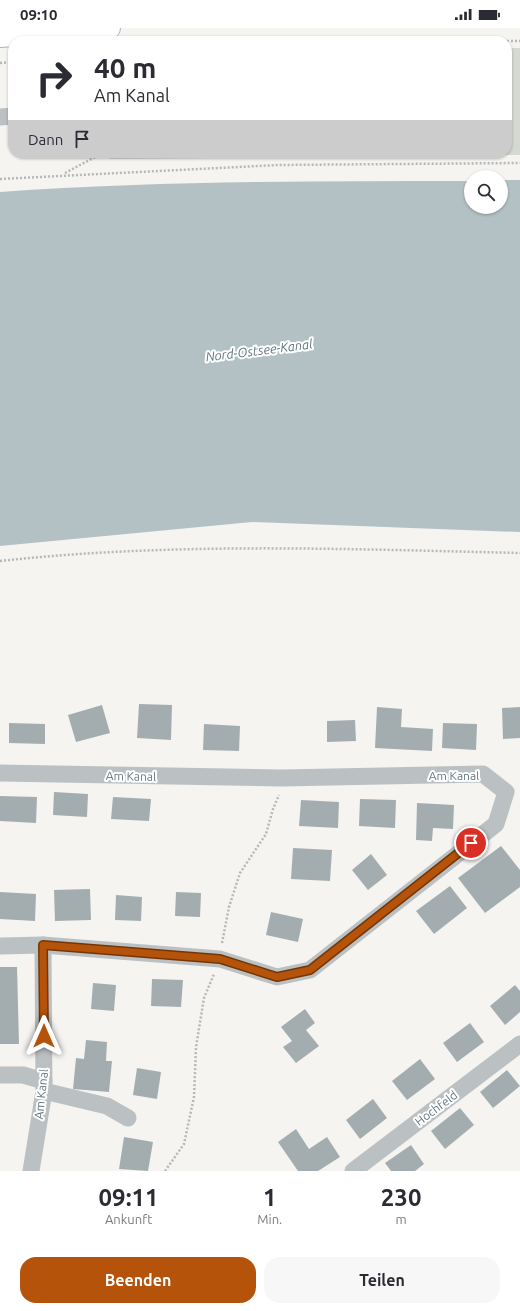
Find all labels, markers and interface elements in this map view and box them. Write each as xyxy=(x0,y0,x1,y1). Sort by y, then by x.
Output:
text: 09:10 xyxy=(20,6,58,23)
icon: right xyxy=(28,52,80,104)
text: 40 m xyxy=(94,52,156,83)
text: Am Kanal xyxy=(94,85,170,105)
icon: arrive xyxy=(71,128,93,150)
text: Dann xyxy=(28,131,63,148)
map controls xyxy=(464,170,508,214)
button: search xyxy=(464,170,508,214)
water label: Nord-Ostsee-Kanal xyxy=(205,336,314,364)
street label: Am Kanal xyxy=(106,769,156,783)
street label: Am Kanal xyxy=(429,769,479,782)
pin xyxy=(454,826,488,860)
icon: arrive xyxy=(460,832,482,854)
position arrow xyxy=(23,1015,65,1057)
street label: Am Kanal xyxy=(32,1068,50,1120)
street label: Hochfeld xyxy=(412,1088,460,1128)
text: 09:11 xyxy=(99,1184,159,1211)
text: 1 xyxy=(263,1184,277,1211)
text: 230 xyxy=(381,1184,421,1211)
text: Ankunft xyxy=(105,1212,152,1226)
text: Min. xyxy=(257,1212,282,1226)
text: m xyxy=(396,1212,407,1226)
button: Beenden xyxy=(20,1257,256,1303)
button: Teilen xyxy=(264,1257,500,1303)

